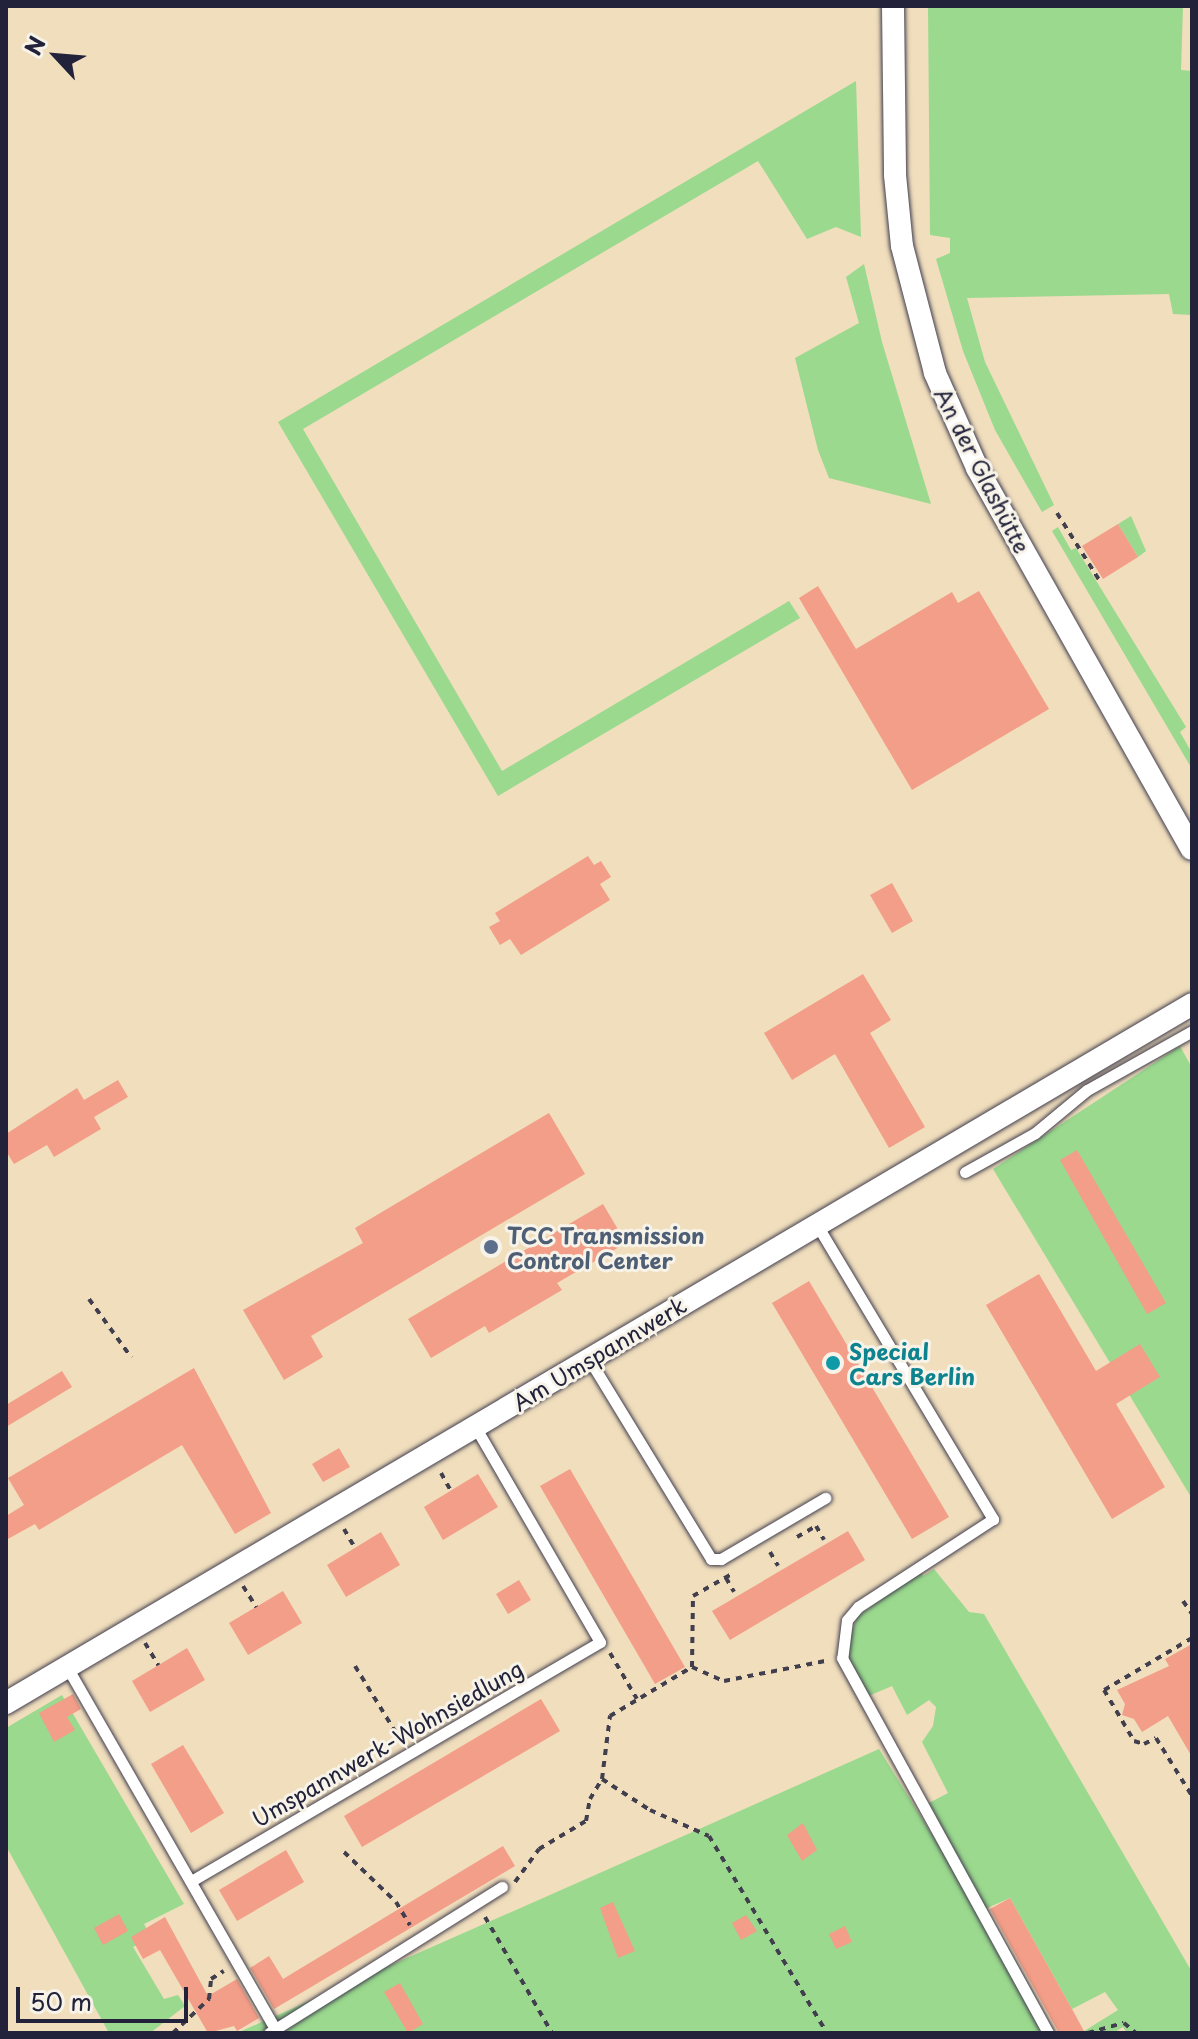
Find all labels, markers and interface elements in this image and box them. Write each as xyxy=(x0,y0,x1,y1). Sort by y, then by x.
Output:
north arrow xyxy=(16,16,96,96)
text: N xyxy=(15,30,53,60)
street label: An der Glashütte xyxy=(930,384,1036,556)
place label: TCC Transmission Control Center xyxy=(507,1221,705,1272)
marker: TCC Transmission Control Center xyxy=(482,1238,500,1256)
street label: Am Umspannwerk xyxy=(508,1291,690,1415)
place label: Special Cars Berlin xyxy=(849,1337,976,1388)
marker: Special Cars Berlin xyxy=(824,1354,842,1372)
street label: Umspannwerk-Wohnsiedlung xyxy=(247,1654,527,1832)
scale bar xyxy=(20,1971,192,2021)
text: 50 m xyxy=(30,1983,92,2019)

